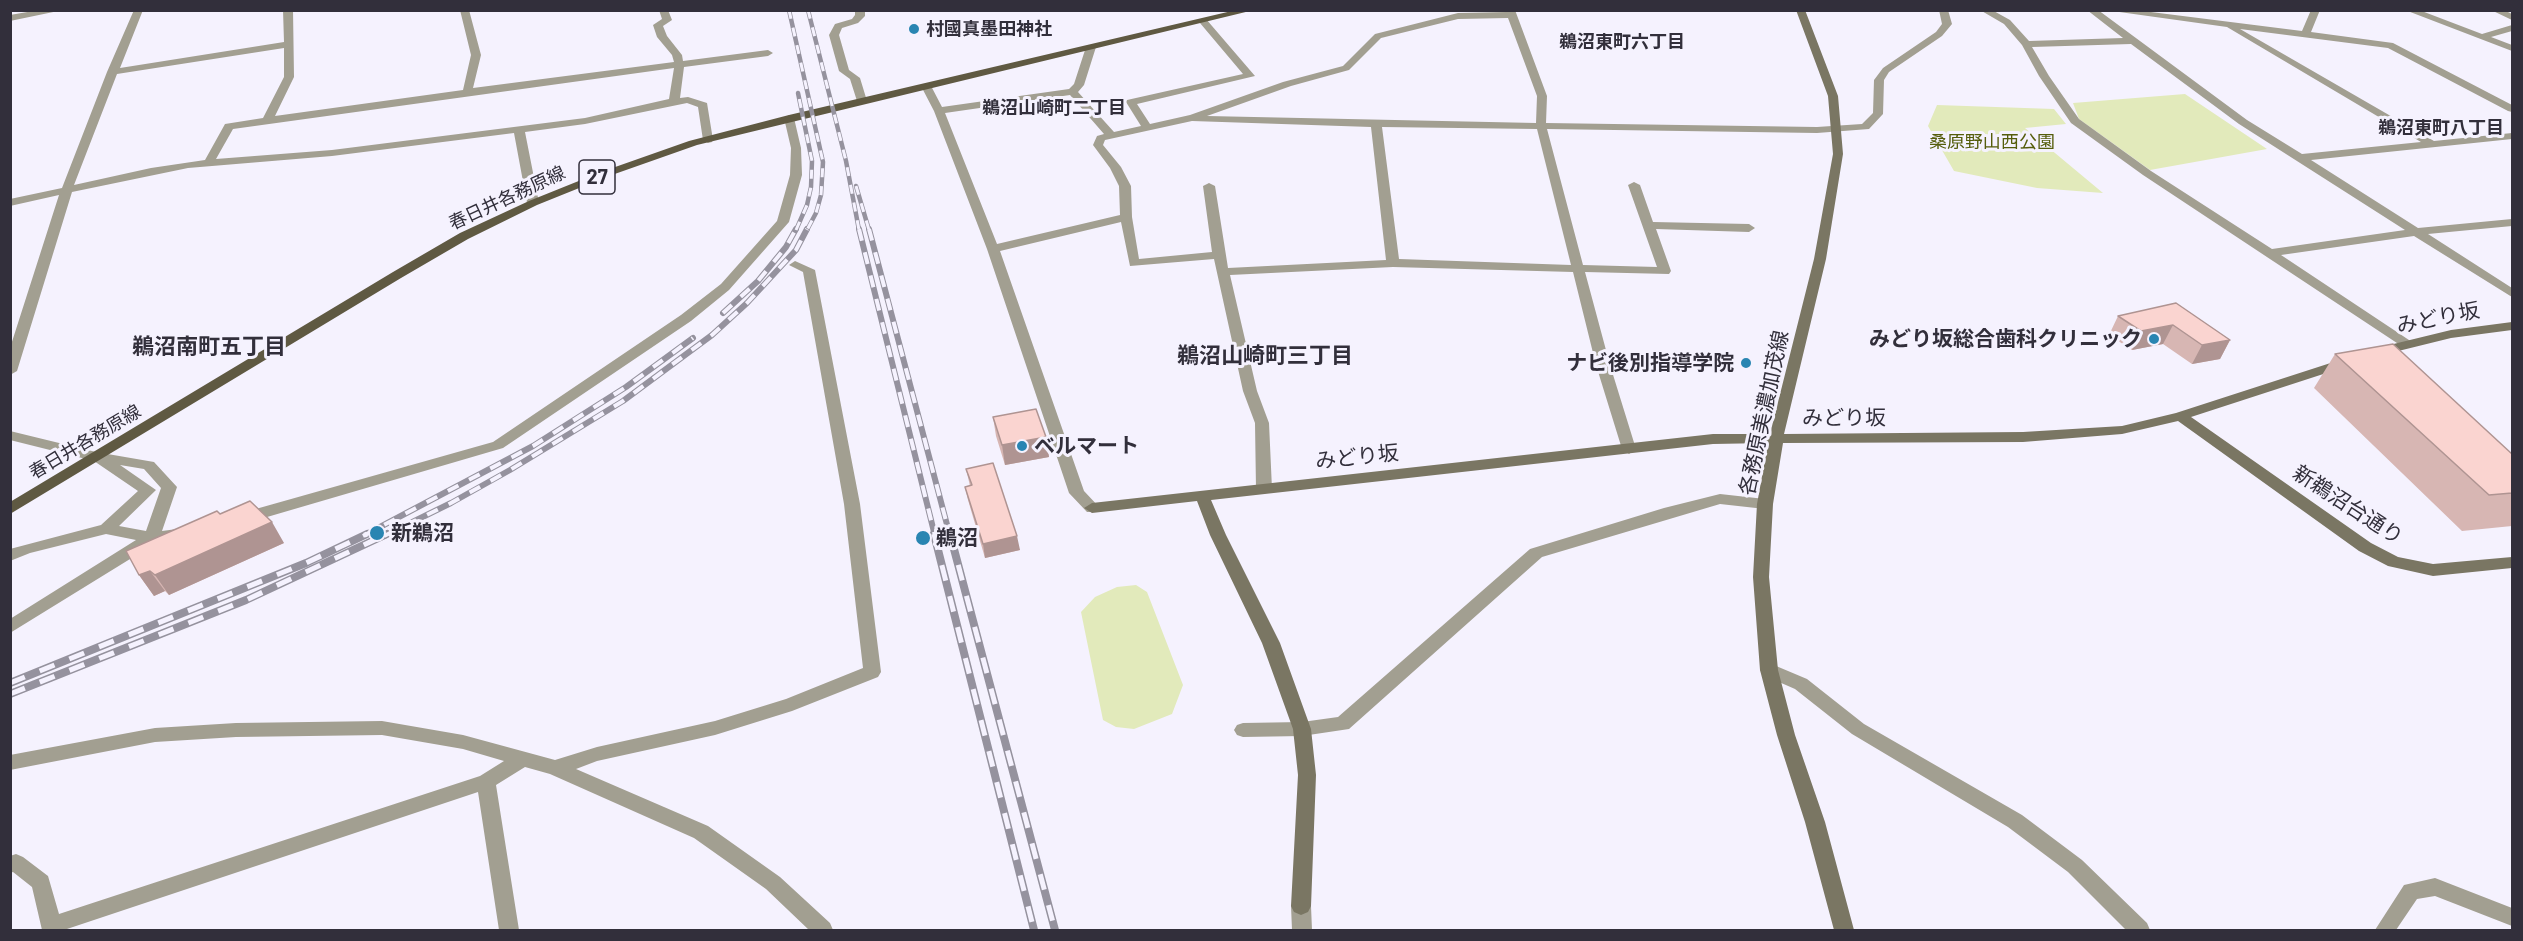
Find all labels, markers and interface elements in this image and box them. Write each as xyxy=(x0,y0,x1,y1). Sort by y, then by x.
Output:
place label: 村國真墨田神社 xyxy=(926,18,1052,40)
marker: 村國真墨田神社 xyxy=(907,22,921,36)
district label: 鵜沼東町六丁目 xyxy=(1559,31,1685,53)
district label: 鵜沼山崎町二丁目 xyxy=(982,97,1126,119)
district label: 鵜沼東町八丁目 xyxy=(2378,117,2504,139)
park label: 桑原野山西公園 xyxy=(1929,131,2055,153)
road number: 27 xyxy=(579,160,615,194)
street label: 春日井各務原線 xyxy=(445,162,569,234)
street label: みどり坂 xyxy=(2394,298,2482,338)
place label: みどり坂総合歯科クリニック xyxy=(1869,326,2142,352)
street label: 各務原美濃加茂線 xyxy=(1734,328,1794,498)
marker: みどり坂総合歯科クリニック xyxy=(2147,332,2161,346)
district label: 鵜沼南町五丁目 xyxy=(132,334,286,360)
district label: 鵜沼山崎町三丁目 xyxy=(1177,343,1353,369)
place label: ナビ後別指導学院 xyxy=(1566,350,1734,376)
marker: ナビ後別指導学院 xyxy=(1739,356,1753,370)
street label: 春日井各務原線 xyxy=(25,400,145,484)
street label: みどり坂 xyxy=(1802,405,1886,431)
place label: ベルマート xyxy=(1034,433,1139,459)
marker: ベルマート xyxy=(1015,439,1029,453)
street label: みどり坂 xyxy=(1314,440,1400,474)
street label: 新鵜沼台通り xyxy=(2288,460,2408,550)
place label: 新鵜沼 xyxy=(391,520,454,546)
marker: 新鵜沼 xyxy=(368,524,386,542)
place label: 鵜沼 xyxy=(936,525,978,551)
marker: 鵜沼 xyxy=(914,529,932,547)

